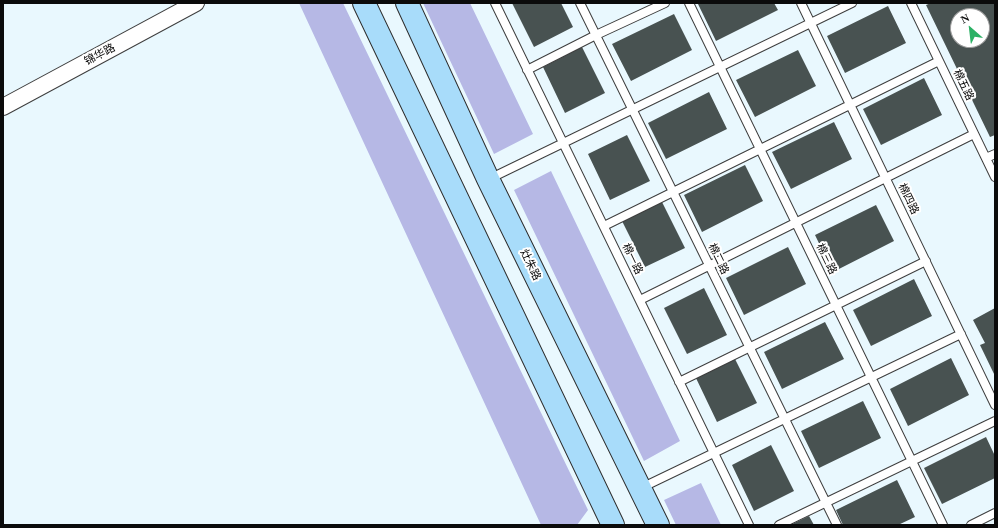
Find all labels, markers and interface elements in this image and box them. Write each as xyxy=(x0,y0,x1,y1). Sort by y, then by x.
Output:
north arrow xyxy=(950,8,990,48)
text: N xyxy=(959,11,971,25)
street label: 锦华路 xyxy=(82,41,118,69)
street label: 棉五路 xyxy=(950,67,976,103)
street label: 棉四路 xyxy=(895,181,921,217)
street label: 棉一路 xyxy=(619,241,645,277)
street label: 棉二路 xyxy=(705,241,731,277)
street label: 棉三路 xyxy=(813,241,839,277)
street label: 灶朱路 xyxy=(517,247,543,283)

